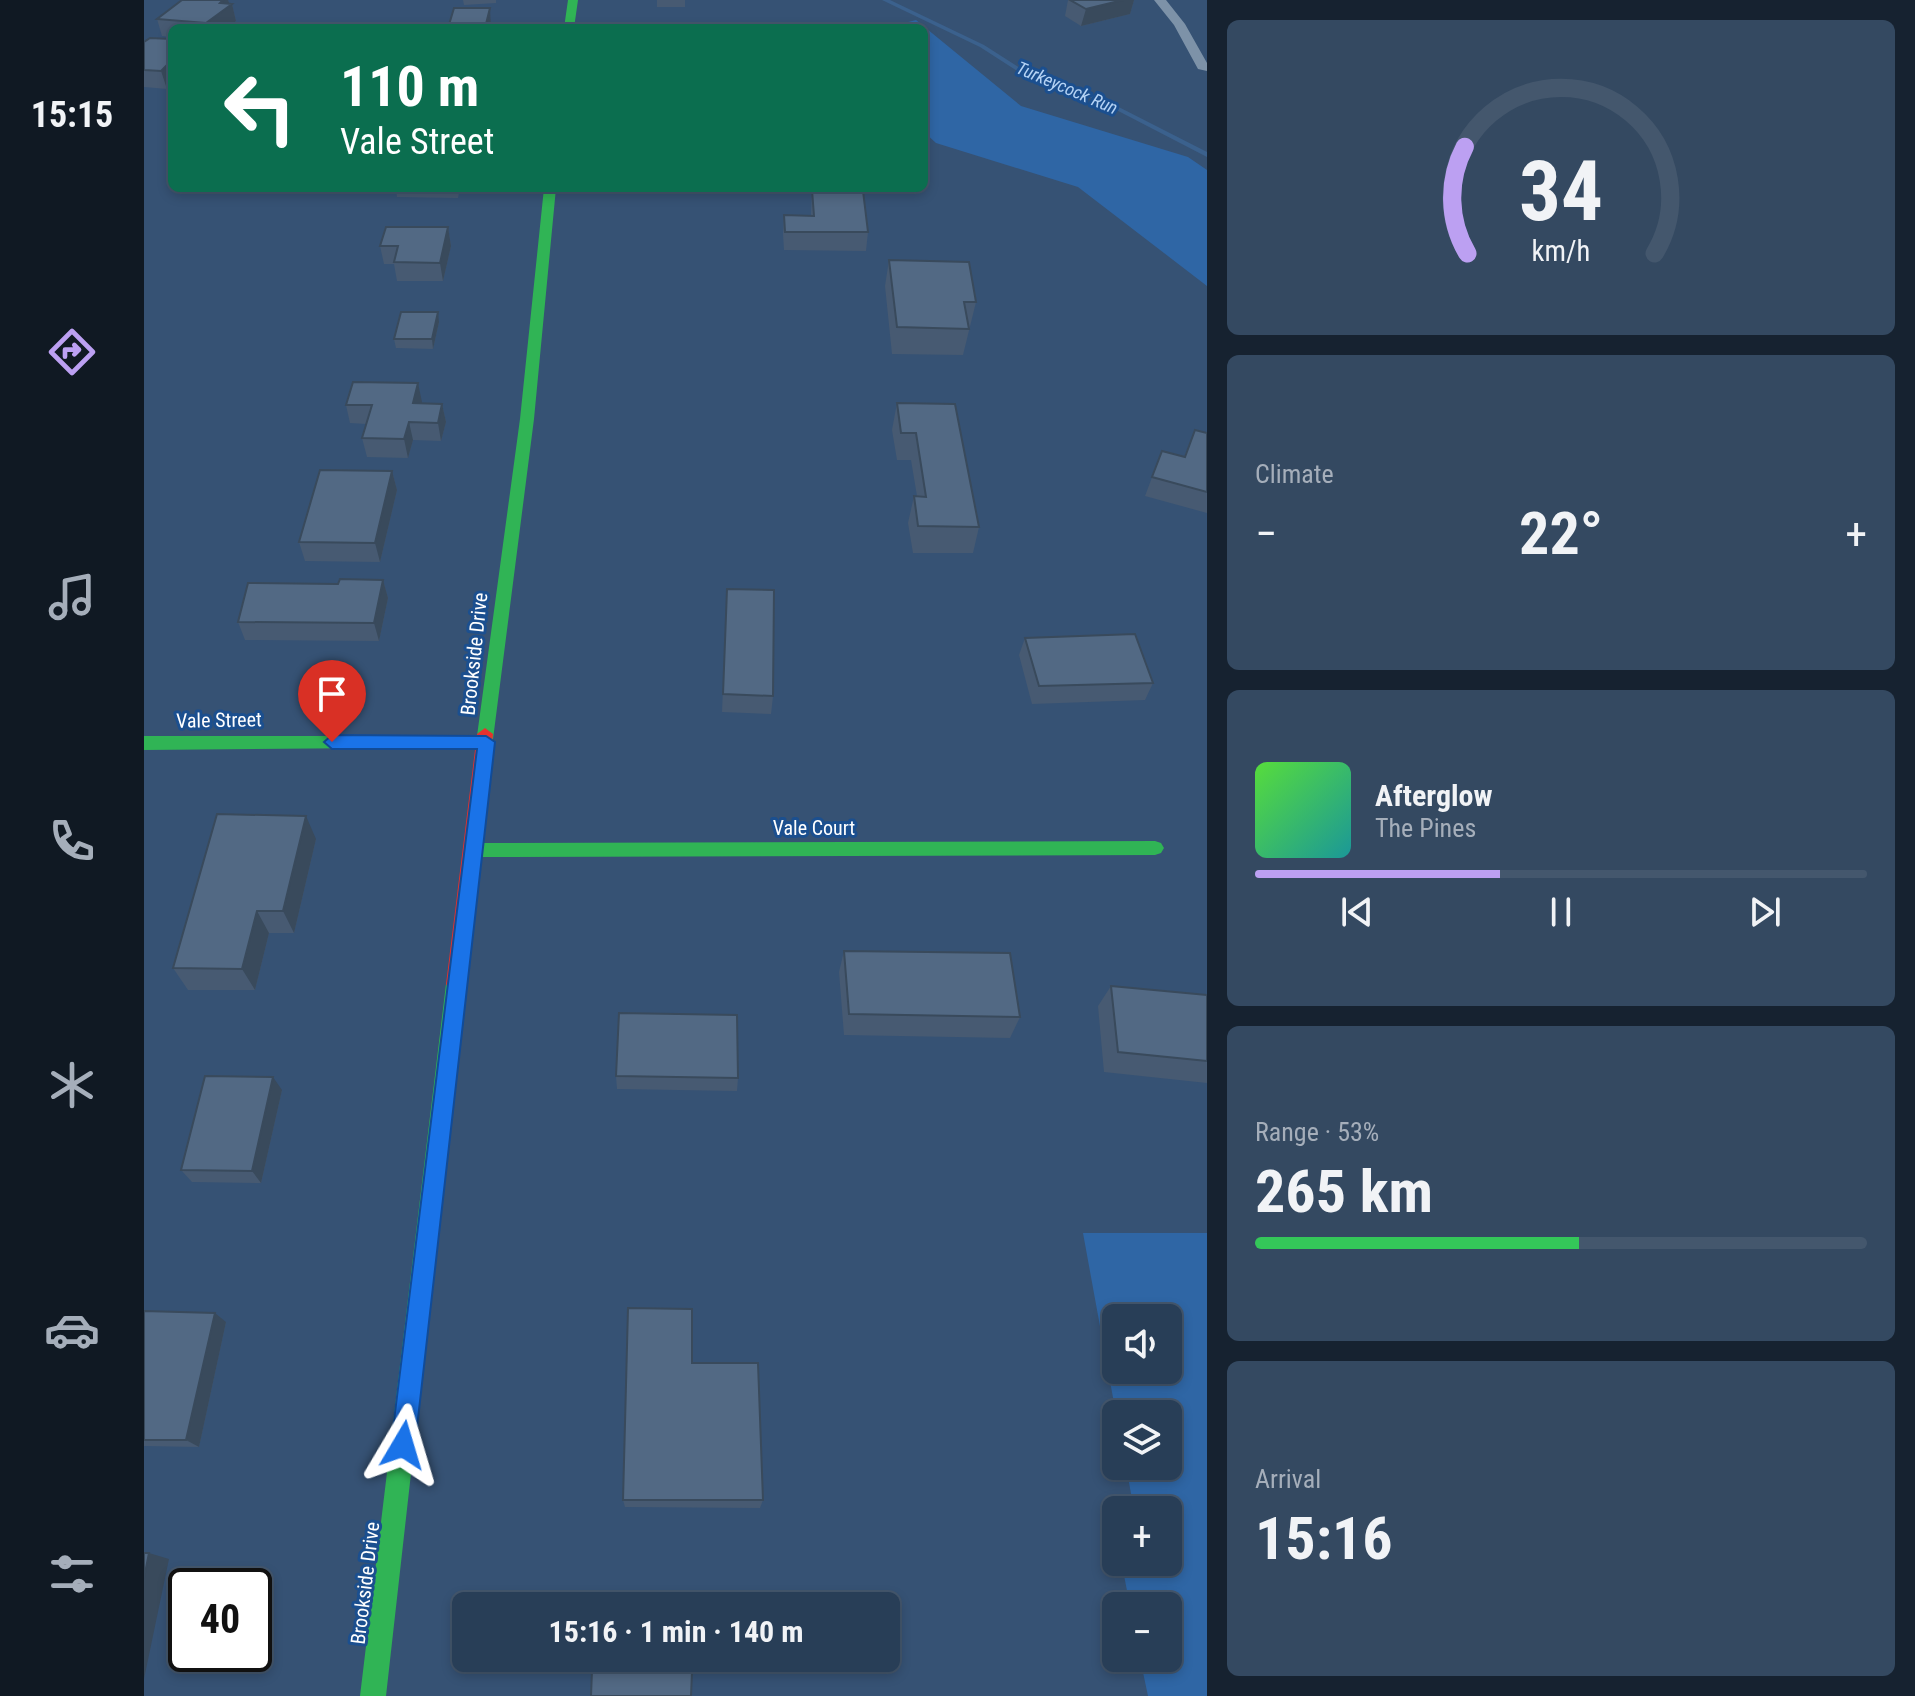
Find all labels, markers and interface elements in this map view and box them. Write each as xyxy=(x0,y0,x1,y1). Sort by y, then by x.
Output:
text: 110 m xyxy=(340,54,479,120)
icon: left xyxy=(208,56,312,160)
water label: Turkeycock Run xyxy=(1013,57,1121,118)
text: 15:15 xyxy=(31,94,113,136)
text: Vale Street xyxy=(340,121,494,163)
text: 34 xyxy=(1519,142,1603,239)
text: km/h xyxy=(1532,234,1590,268)
icon: directions xyxy=(44,324,100,380)
text: Climate xyxy=(1255,459,1334,489)
text: 22° xyxy=(1519,498,1603,569)
text: − xyxy=(1255,508,1277,560)
text: + xyxy=(1845,508,1867,560)
icon: music xyxy=(44,569,100,625)
street label: Brookside Drive xyxy=(456,591,492,717)
pin xyxy=(298,660,366,742)
icon: arrive xyxy=(310,672,354,716)
street label: Vale Street xyxy=(176,707,262,733)
text: Afterglow xyxy=(1375,778,1493,813)
icon: phone xyxy=(44,813,100,869)
text: The Pines xyxy=(1375,813,1476,843)
street label: Vale Court xyxy=(773,816,855,840)
icon: previous xyxy=(1335,890,1379,934)
icon: pause xyxy=(1539,890,1583,934)
icon: next xyxy=(1743,890,1787,934)
icon: climate xyxy=(44,1057,100,1113)
text: Range · 53% xyxy=(1255,1117,1379,1147)
text: 265 km xyxy=(1255,1156,1433,1227)
icon: car xyxy=(44,1302,100,1358)
map controls xyxy=(1102,1304,1182,1672)
button: sound xyxy=(1102,1304,1182,1384)
button: layers xyxy=(1102,1400,1182,1480)
position arrow xyxy=(361,1403,445,1487)
text: Arrival xyxy=(1255,1464,1321,1494)
button: + xyxy=(1102,1496,1182,1576)
text: 15:16 xyxy=(1255,1503,1393,1574)
street label: Brookside Drive xyxy=(346,1520,384,1646)
icon: filters xyxy=(44,1546,100,1602)
speed limit sign: 40 xyxy=(168,1568,272,1672)
button: − xyxy=(1102,1592,1182,1672)
text: 15:16 · 1 min · 140 m xyxy=(549,1614,803,1649)

